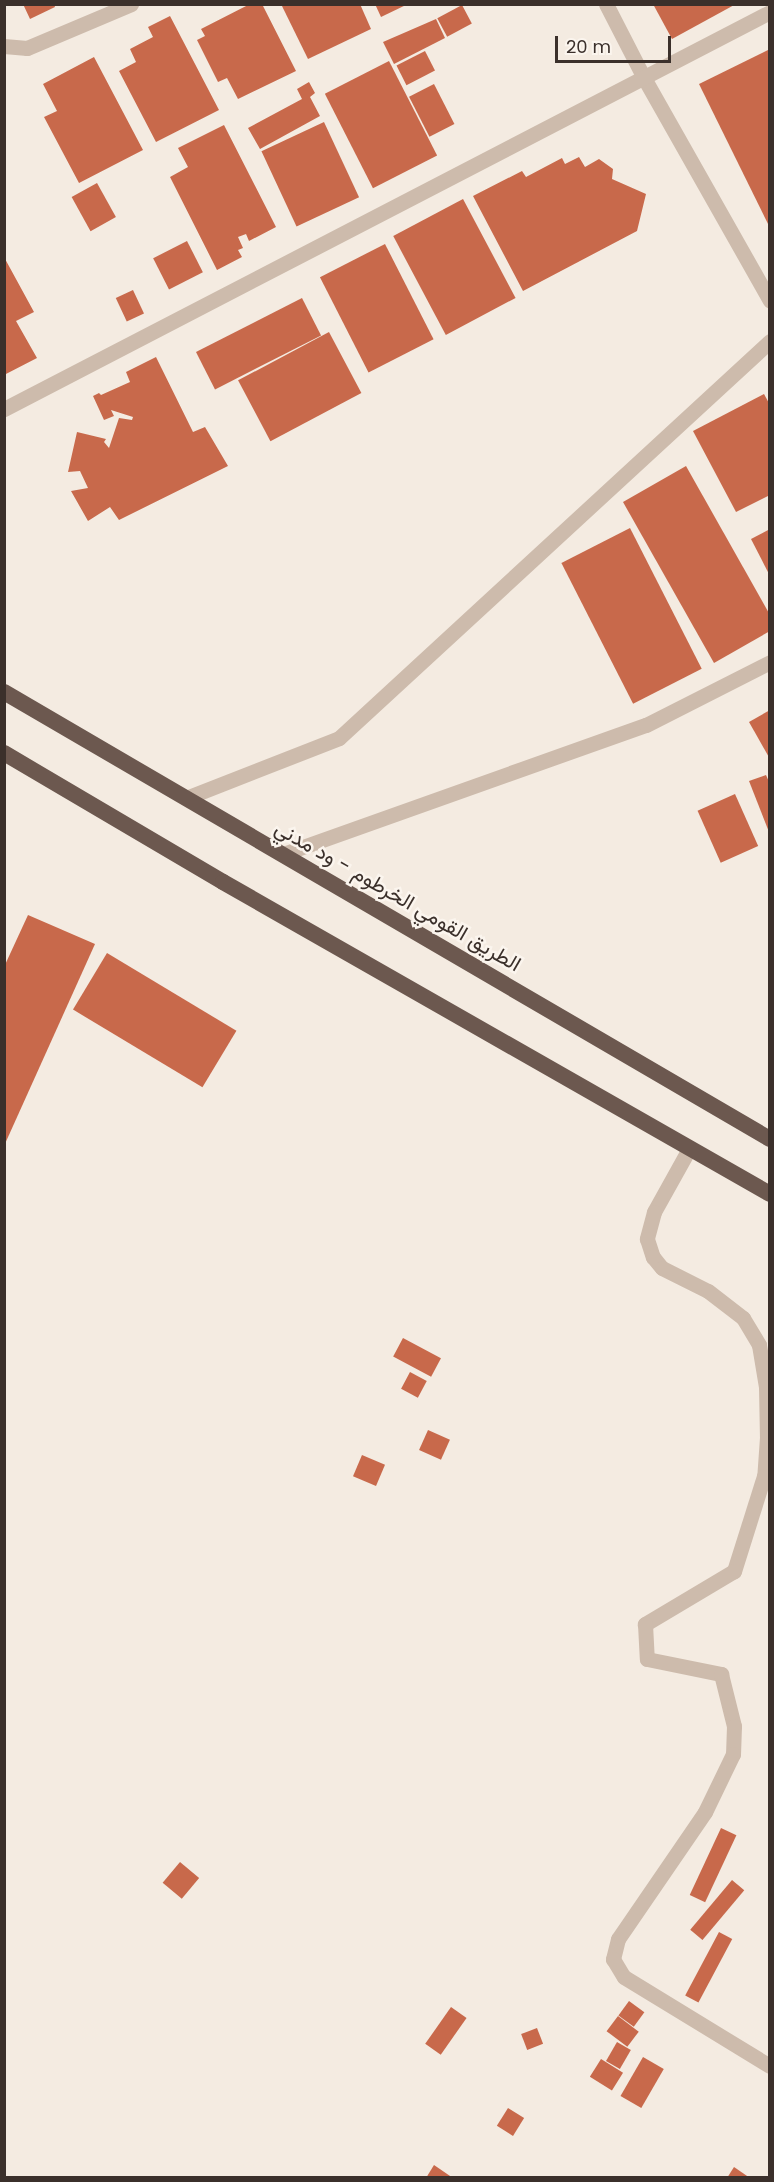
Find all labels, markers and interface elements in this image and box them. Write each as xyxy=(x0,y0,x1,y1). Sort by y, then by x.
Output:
scale bar xyxy=(558,24,674,62)
text: 20 m xyxy=(566,34,611,59)
street label: الطريق القومي الخرطوم - ود مدني xyxy=(270,815,526,977)

